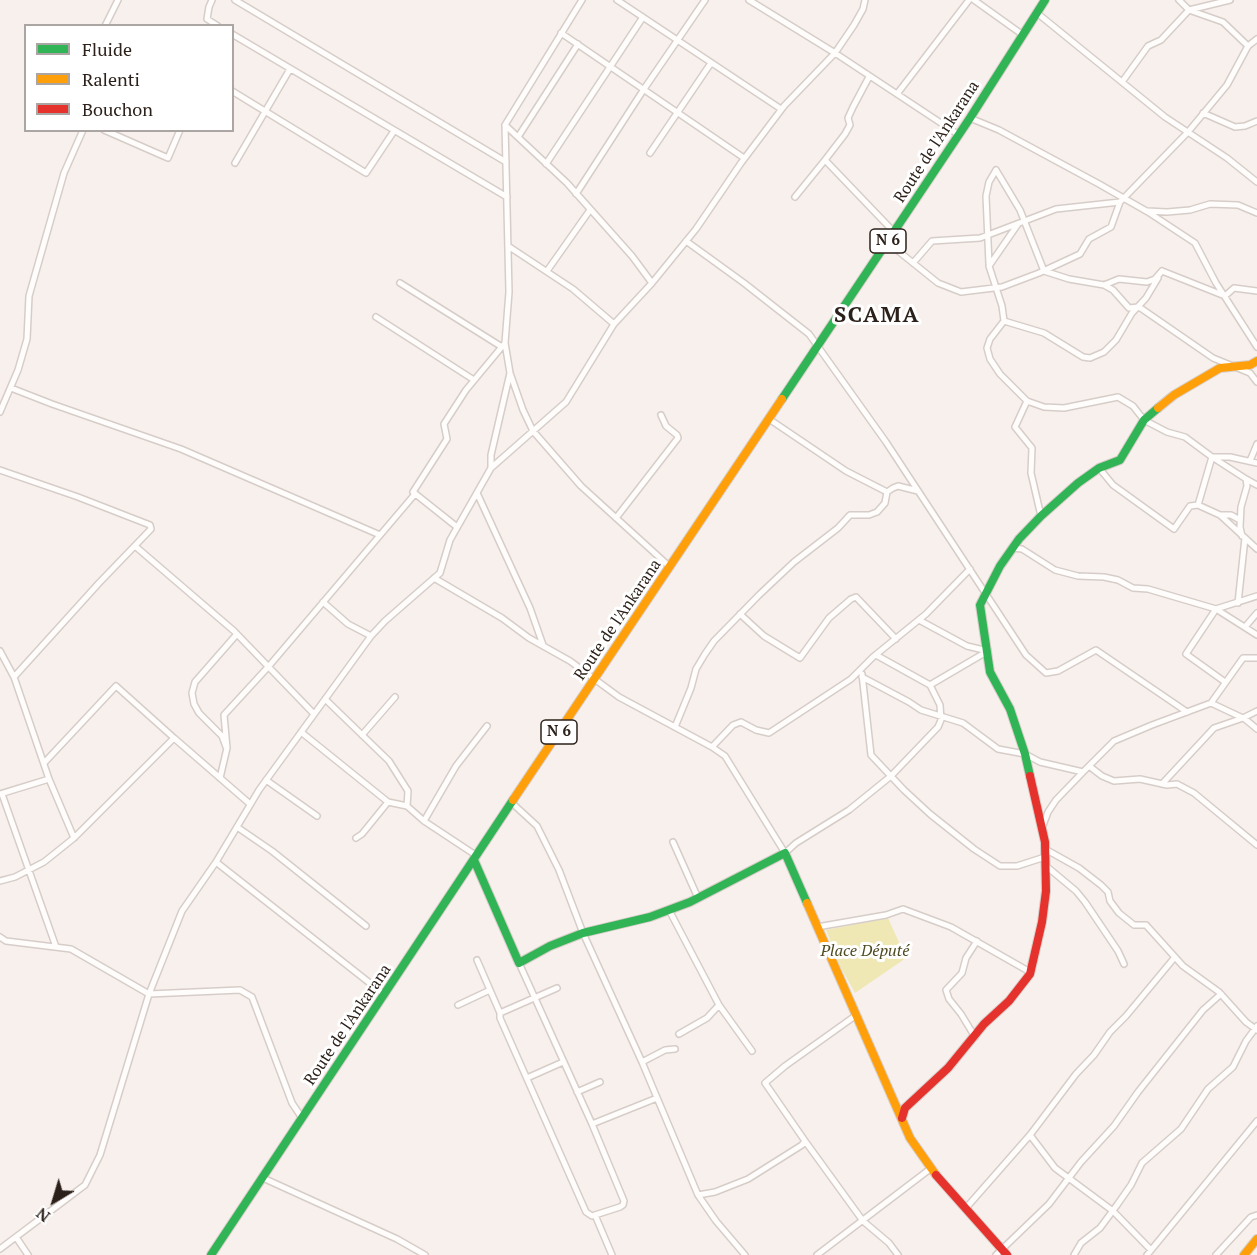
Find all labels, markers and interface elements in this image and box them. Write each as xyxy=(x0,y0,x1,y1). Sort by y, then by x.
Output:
legend xyxy=(24,24,234,132)
text: Fluide xyxy=(82,37,132,61)
text: Ralenti xyxy=(82,67,140,91)
street label: Route de l'Ankarana xyxy=(890,77,984,207)
text: Bouchon xyxy=(82,97,153,121)
road number: N 6 xyxy=(870,229,906,253)
district label: SCAMA xyxy=(834,303,920,329)
street label: Route de l'Ankarana xyxy=(570,556,666,684)
road number: N 6 xyxy=(541,720,577,744)
park label: Place Député xyxy=(821,941,909,961)
street label: Route de l'Ankarana xyxy=(300,961,396,1089)
north arrow xyxy=(24,1171,84,1231)
text: N xyxy=(31,1203,54,1228)

